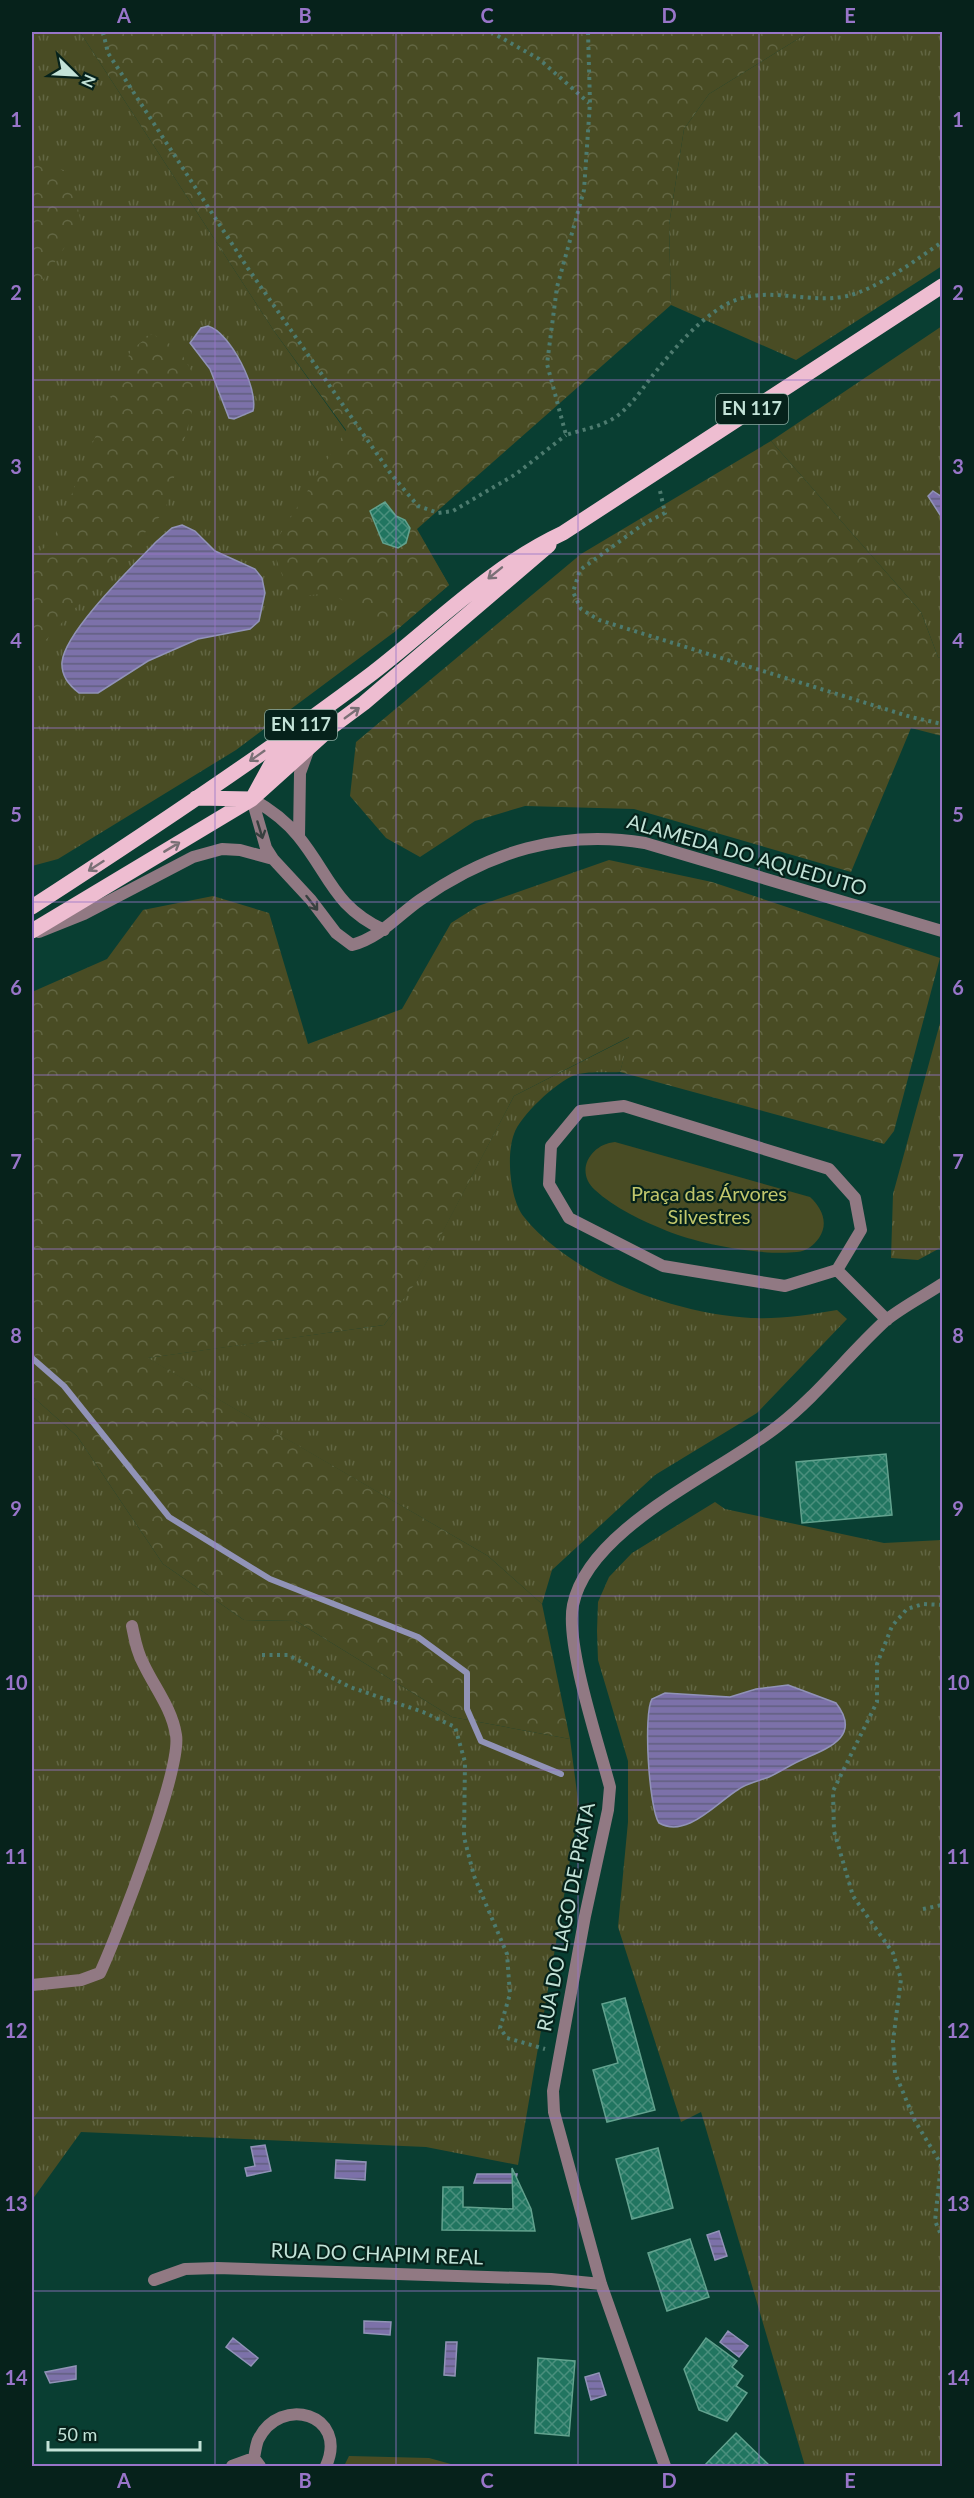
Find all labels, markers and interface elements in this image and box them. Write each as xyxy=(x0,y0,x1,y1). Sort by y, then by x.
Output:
text: A xyxy=(116,3,131,27)
text: B xyxy=(298,3,312,27)
text: C xyxy=(480,3,494,27)
text: D xyxy=(661,3,677,27)
text: E xyxy=(844,3,856,27)
north arrow xyxy=(45,45,105,105)
text: N xyxy=(78,72,100,91)
text: 1 xyxy=(10,107,22,131)
text: 1 xyxy=(952,107,964,131)
text: 2 xyxy=(10,280,22,304)
text: 2 xyxy=(952,280,964,304)
road number: EN 117 xyxy=(716,394,788,424)
text: 3 xyxy=(10,454,22,478)
text: 3 xyxy=(952,454,964,478)
one-way arrow xyxy=(487,567,503,580)
text: 4 xyxy=(10,628,22,652)
text: 4 xyxy=(952,628,964,652)
one-way arrow xyxy=(343,706,359,719)
road number: EN 117 xyxy=(265,710,337,740)
one-way arrow xyxy=(249,750,265,762)
text: 5 xyxy=(10,802,22,826)
text: 5 xyxy=(952,802,964,826)
street label: ALAMEDA DO AQUEDUTO xyxy=(625,808,870,900)
one-way arrow xyxy=(256,820,267,839)
one-way arrow xyxy=(163,841,180,853)
one-way arrow xyxy=(88,860,104,872)
one-way arrow xyxy=(306,894,319,910)
text: 6 xyxy=(10,975,22,999)
text: 6 xyxy=(952,975,964,999)
text: 7 xyxy=(10,1149,22,1173)
text: 7 xyxy=(952,1149,964,1173)
park label: Praça das Árvores Silvestres xyxy=(631,1181,787,1228)
text: 8 xyxy=(10,1323,22,1347)
text: 8 xyxy=(952,1323,964,1347)
text: 9 xyxy=(10,1496,22,1520)
text: 9 xyxy=(952,1496,964,1520)
text: 10 xyxy=(4,1670,28,1694)
text: 10 xyxy=(946,1670,970,1694)
street label: RUA DO LAGO DE PRATA xyxy=(531,1800,599,2033)
text: 11 xyxy=(4,1844,28,1868)
text: 11 xyxy=(946,1844,970,1868)
text: 12 xyxy=(4,2018,28,2042)
text: 12 xyxy=(946,2018,970,2042)
text: 13 xyxy=(4,2191,28,2215)
text: 13 xyxy=(946,2191,970,2215)
street label: RUA DO CHAPIM REAL xyxy=(270,2237,484,2269)
text: 14 xyxy=(4,2365,28,2389)
text: 14 xyxy=(946,2365,970,2389)
scale bar xyxy=(48,2414,200,2452)
text: 50 m xyxy=(57,2423,97,2445)
text: A xyxy=(116,2468,131,2492)
text: B xyxy=(298,2468,312,2492)
text: C xyxy=(480,2468,494,2492)
text: D xyxy=(661,2468,677,2492)
text: E xyxy=(844,2468,856,2492)

